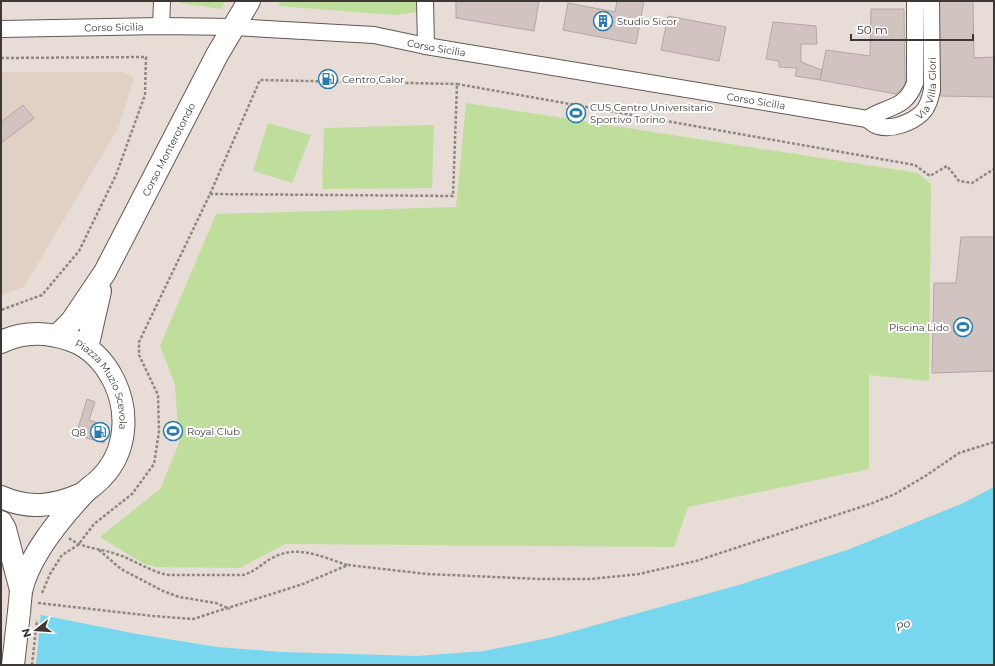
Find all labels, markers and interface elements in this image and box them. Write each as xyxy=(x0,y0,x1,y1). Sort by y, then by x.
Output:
building icon: Studio Sicor xyxy=(592,10,614,32)
place label: Studio Sicor xyxy=(617,15,677,28)
scale bar xyxy=(851,16,973,42)
street label: Corso Sicilia xyxy=(84,20,144,34)
text: 50 m xyxy=(857,22,888,37)
street label: Corso Sicilia xyxy=(406,36,467,59)
street label: Via Villa Glori xyxy=(913,57,939,123)
fuel station icon: Centro Calor xyxy=(317,68,339,90)
place label: Centro Calor xyxy=(342,73,404,86)
street label: Corso Sicilia xyxy=(726,90,786,112)
street label: Corso Monterotondo xyxy=(139,100,198,199)
place label: CUS Centro Universitario Sportivo Torino xyxy=(590,101,713,126)
sports icon: CUS Centro Universitario Sportivo Torino xyxy=(565,102,587,124)
sports icon: Piscina Lido xyxy=(952,316,974,338)
place label: Piscina Lido xyxy=(889,321,949,334)
street label: Piazza Muzio Scevola xyxy=(73,337,130,430)
sports icon: Royal Club xyxy=(162,420,184,442)
fuel station icon: Q8 xyxy=(89,421,111,443)
place label: Royal Club xyxy=(187,425,240,438)
place label: Q8 xyxy=(71,426,86,439)
north arrow xyxy=(16,610,56,650)
water label: Po xyxy=(893,616,913,634)
text: N xyxy=(18,627,34,639)

